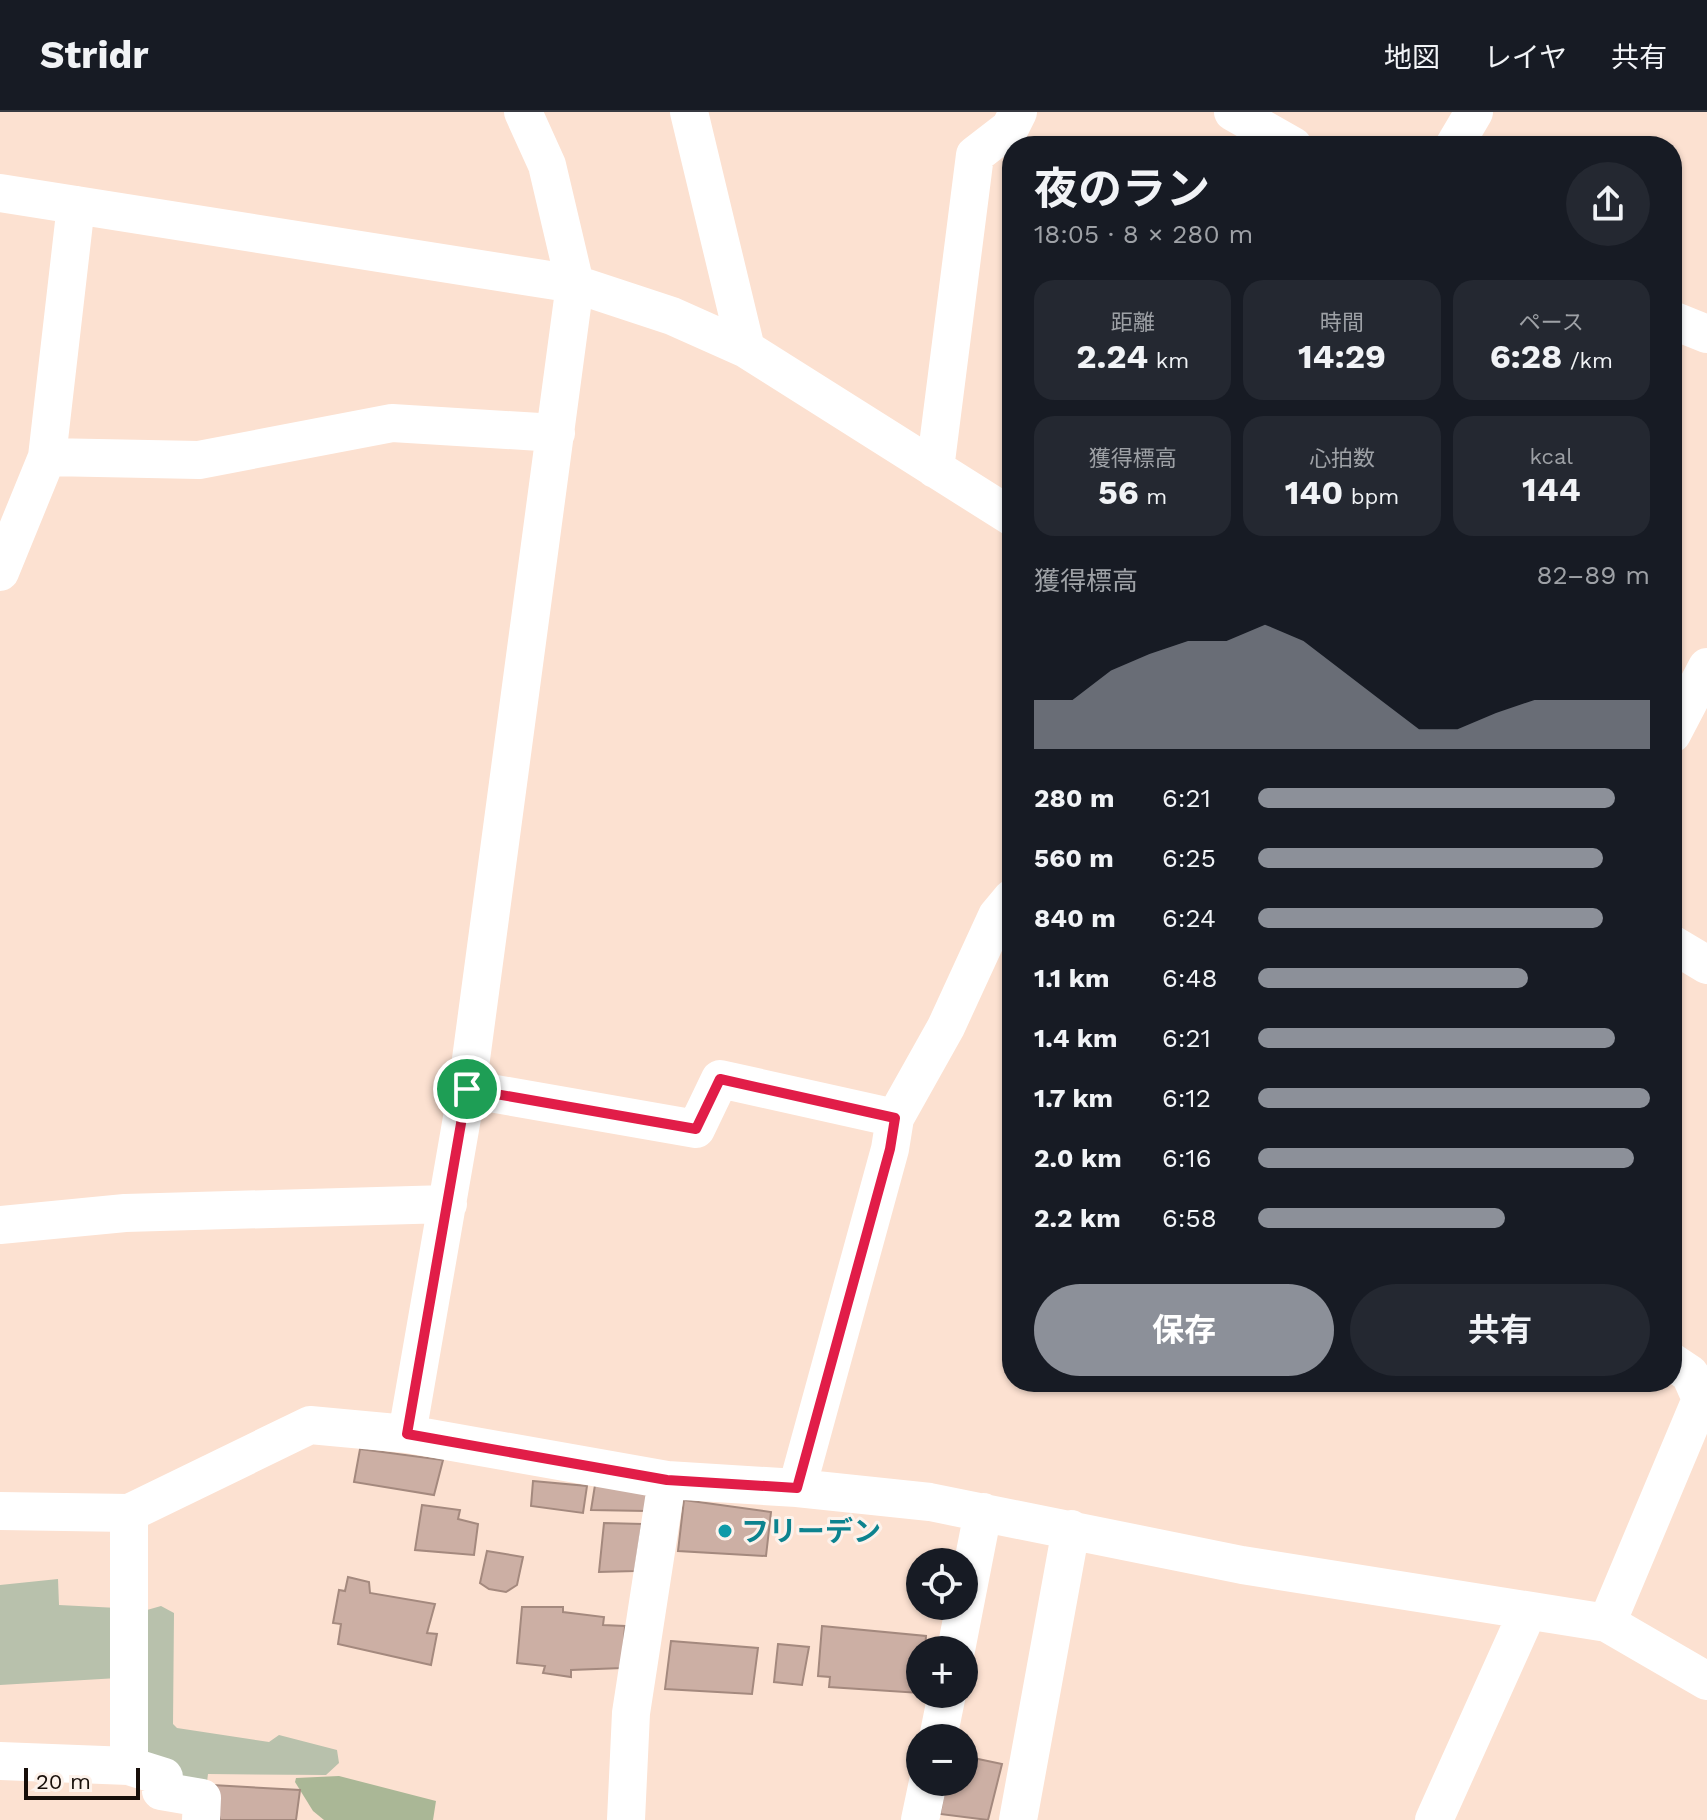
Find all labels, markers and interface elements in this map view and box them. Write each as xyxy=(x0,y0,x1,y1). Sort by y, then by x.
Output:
text: Stridr xyxy=(40,33,149,77)
text: 地図 xyxy=(1384,41,1440,74)
text: レイヤ xyxy=(1484,41,1567,74)
text: 共有 xyxy=(1611,41,1667,74)
button: share xyxy=(1566,162,1650,246)
text: 夜のラン xyxy=(1034,163,1210,215)
text: 18:05 · 8 × 280 m xyxy=(1034,219,1253,249)
text: 距離 xyxy=(1111,310,1155,335)
text: 時間 xyxy=(1320,310,1364,335)
text: ペース xyxy=(1519,310,1584,335)
text: 2.24 xyxy=(1076,336,1148,376)
text: 14:29 xyxy=(1298,336,1386,376)
text: 6:28 xyxy=(1490,336,1562,376)
text: km xyxy=(1148,348,1189,373)
text: /km xyxy=(1562,348,1613,373)
text: kcal xyxy=(1530,444,1573,469)
text: 獲得標高 xyxy=(1089,446,1177,471)
text: 心拍数 xyxy=(1309,446,1375,471)
text: 144 xyxy=(1522,469,1581,509)
text: 56 xyxy=(1098,472,1139,512)
text: 140 xyxy=(1285,472,1343,512)
text: m xyxy=(1139,484,1167,509)
text: bpm xyxy=(1343,484,1399,509)
text: 82–89 m xyxy=(1536,560,1650,590)
text: 獲得標高 xyxy=(1034,566,1138,596)
text: 280 m xyxy=(1034,783,1114,813)
text: 6:21 xyxy=(1162,783,1211,813)
text: 560 m xyxy=(1034,843,1114,873)
text: 6:25 xyxy=(1162,843,1216,873)
text: 840 m xyxy=(1034,903,1116,933)
text: 6:24 xyxy=(1162,903,1216,933)
text: 1.1 km xyxy=(1034,963,1109,993)
text: 6:48 xyxy=(1162,963,1217,993)
text: 1.4 km xyxy=(1034,1023,1118,1053)
text: 6:21 xyxy=(1162,1023,1211,1053)
pin xyxy=(433,1055,501,1123)
icon: arrive xyxy=(445,1067,489,1111)
text: 1.7 km xyxy=(1034,1083,1113,1113)
text: 6:12 xyxy=(1162,1083,1211,1113)
text: 2.0 km xyxy=(1034,1143,1122,1173)
text: 6:16 xyxy=(1162,1143,1211,1173)
text: 2.2 km xyxy=(1034,1203,1121,1233)
text: 6:58 xyxy=(1162,1203,1217,1233)
button: 保存 xyxy=(1034,1284,1334,1376)
button: 共有 xyxy=(1350,1284,1650,1376)
place label: フリーデン xyxy=(741,1515,881,1548)
marker: フリーデン xyxy=(716,1522,734,1540)
map controls xyxy=(906,1548,978,1796)
button: locate xyxy=(906,1548,978,1620)
button: + xyxy=(906,1636,978,1708)
button: − xyxy=(906,1724,978,1796)
scale bar xyxy=(24,1764,140,1800)
text: 20 m xyxy=(36,1769,91,1794)

